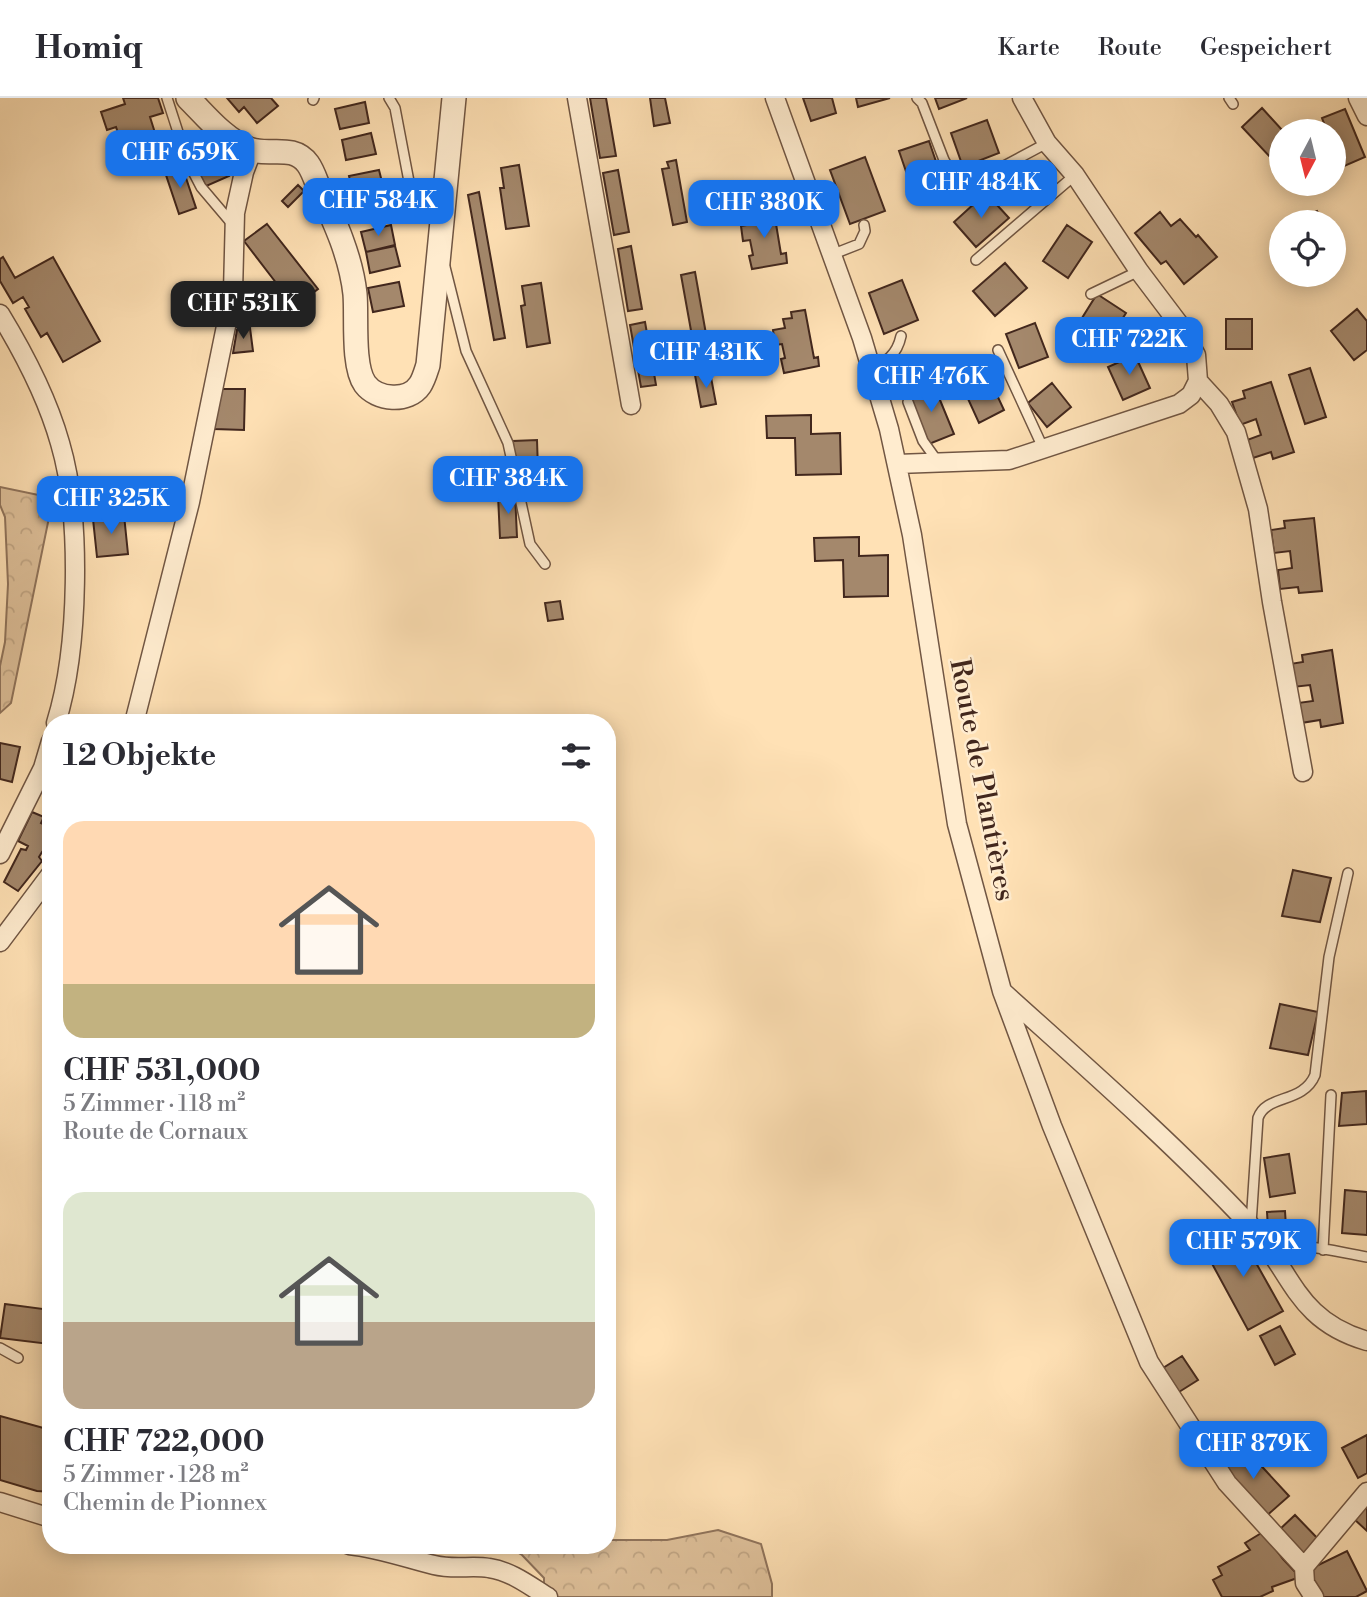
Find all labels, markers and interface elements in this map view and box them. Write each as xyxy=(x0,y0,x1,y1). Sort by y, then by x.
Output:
text: Homiq xyxy=(35,28,143,69)
text: Karte xyxy=(998,33,1060,63)
text: Route xyxy=(1098,33,1162,63)
text: Gespeichert xyxy=(1200,33,1332,63)
north arrow xyxy=(1269,119,1346,196)
map controls xyxy=(1269,119,1346,287)
pin: CHF 659K xyxy=(108,130,252,190)
text: CHF 659K xyxy=(121,139,239,167)
pin: CHF 484K xyxy=(909,160,1053,220)
text: CHF 484K xyxy=(921,169,1041,197)
pin: CHF 584K xyxy=(306,178,450,238)
pin: CHF 380K xyxy=(692,180,836,240)
text: CHF 584K xyxy=(319,187,437,215)
text: CHF 380K xyxy=(704,189,824,217)
button: locate xyxy=(1269,210,1346,287)
pin: CHF 531K xyxy=(171,282,315,341)
text: CHF 531K xyxy=(187,290,299,318)
pin: CHF 722K xyxy=(1057,317,1201,377)
text: CHF 722K xyxy=(1071,326,1187,354)
pin: CHF 431K xyxy=(634,330,778,390)
text: CHF 431K xyxy=(649,339,763,367)
pin: CHF 476K xyxy=(859,354,1003,414)
text: CHF 476K xyxy=(873,363,989,391)
pin: CHF 384K xyxy=(436,456,580,516)
text: CHF 384K xyxy=(449,465,567,493)
pin: CHF 325K xyxy=(39,476,183,536)
text: CHF 325K xyxy=(53,485,169,513)
street label: Route de Plantières xyxy=(941,656,1023,904)
text: 12 Objekte xyxy=(63,737,216,775)
icon: filters xyxy=(557,737,595,775)
icon: home xyxy=(266,867,392,993)
text: CHF 531,000 xyxy=(63,1052,261,1090)
text: 5 Zimmer · 118 m² xyxy=(63,1090,245,1118)
text: Route de Cornaux xyxy=(63,1118,248,1146)
pin: CHF 579K xyxy=(1171,1220,1315,1279)
text: CHF 579K xyxy=(1185,1228,1301,1256)
icon: home xyxy=(266,1238,392,1364)
pin: CHF 879K xyxy=(1181,1422,1325,1481)
text: CHF 722,000 xyxy=(63,1423,265,1461)
text: CHF 879K xyxy=(1195,1430,1311,1458)
text: 5 Zimmer · 128 m² xyxy=(63,1461,249,1489)
text: Chemin de Pionnex xyxy=(63,1489,267,1517)

